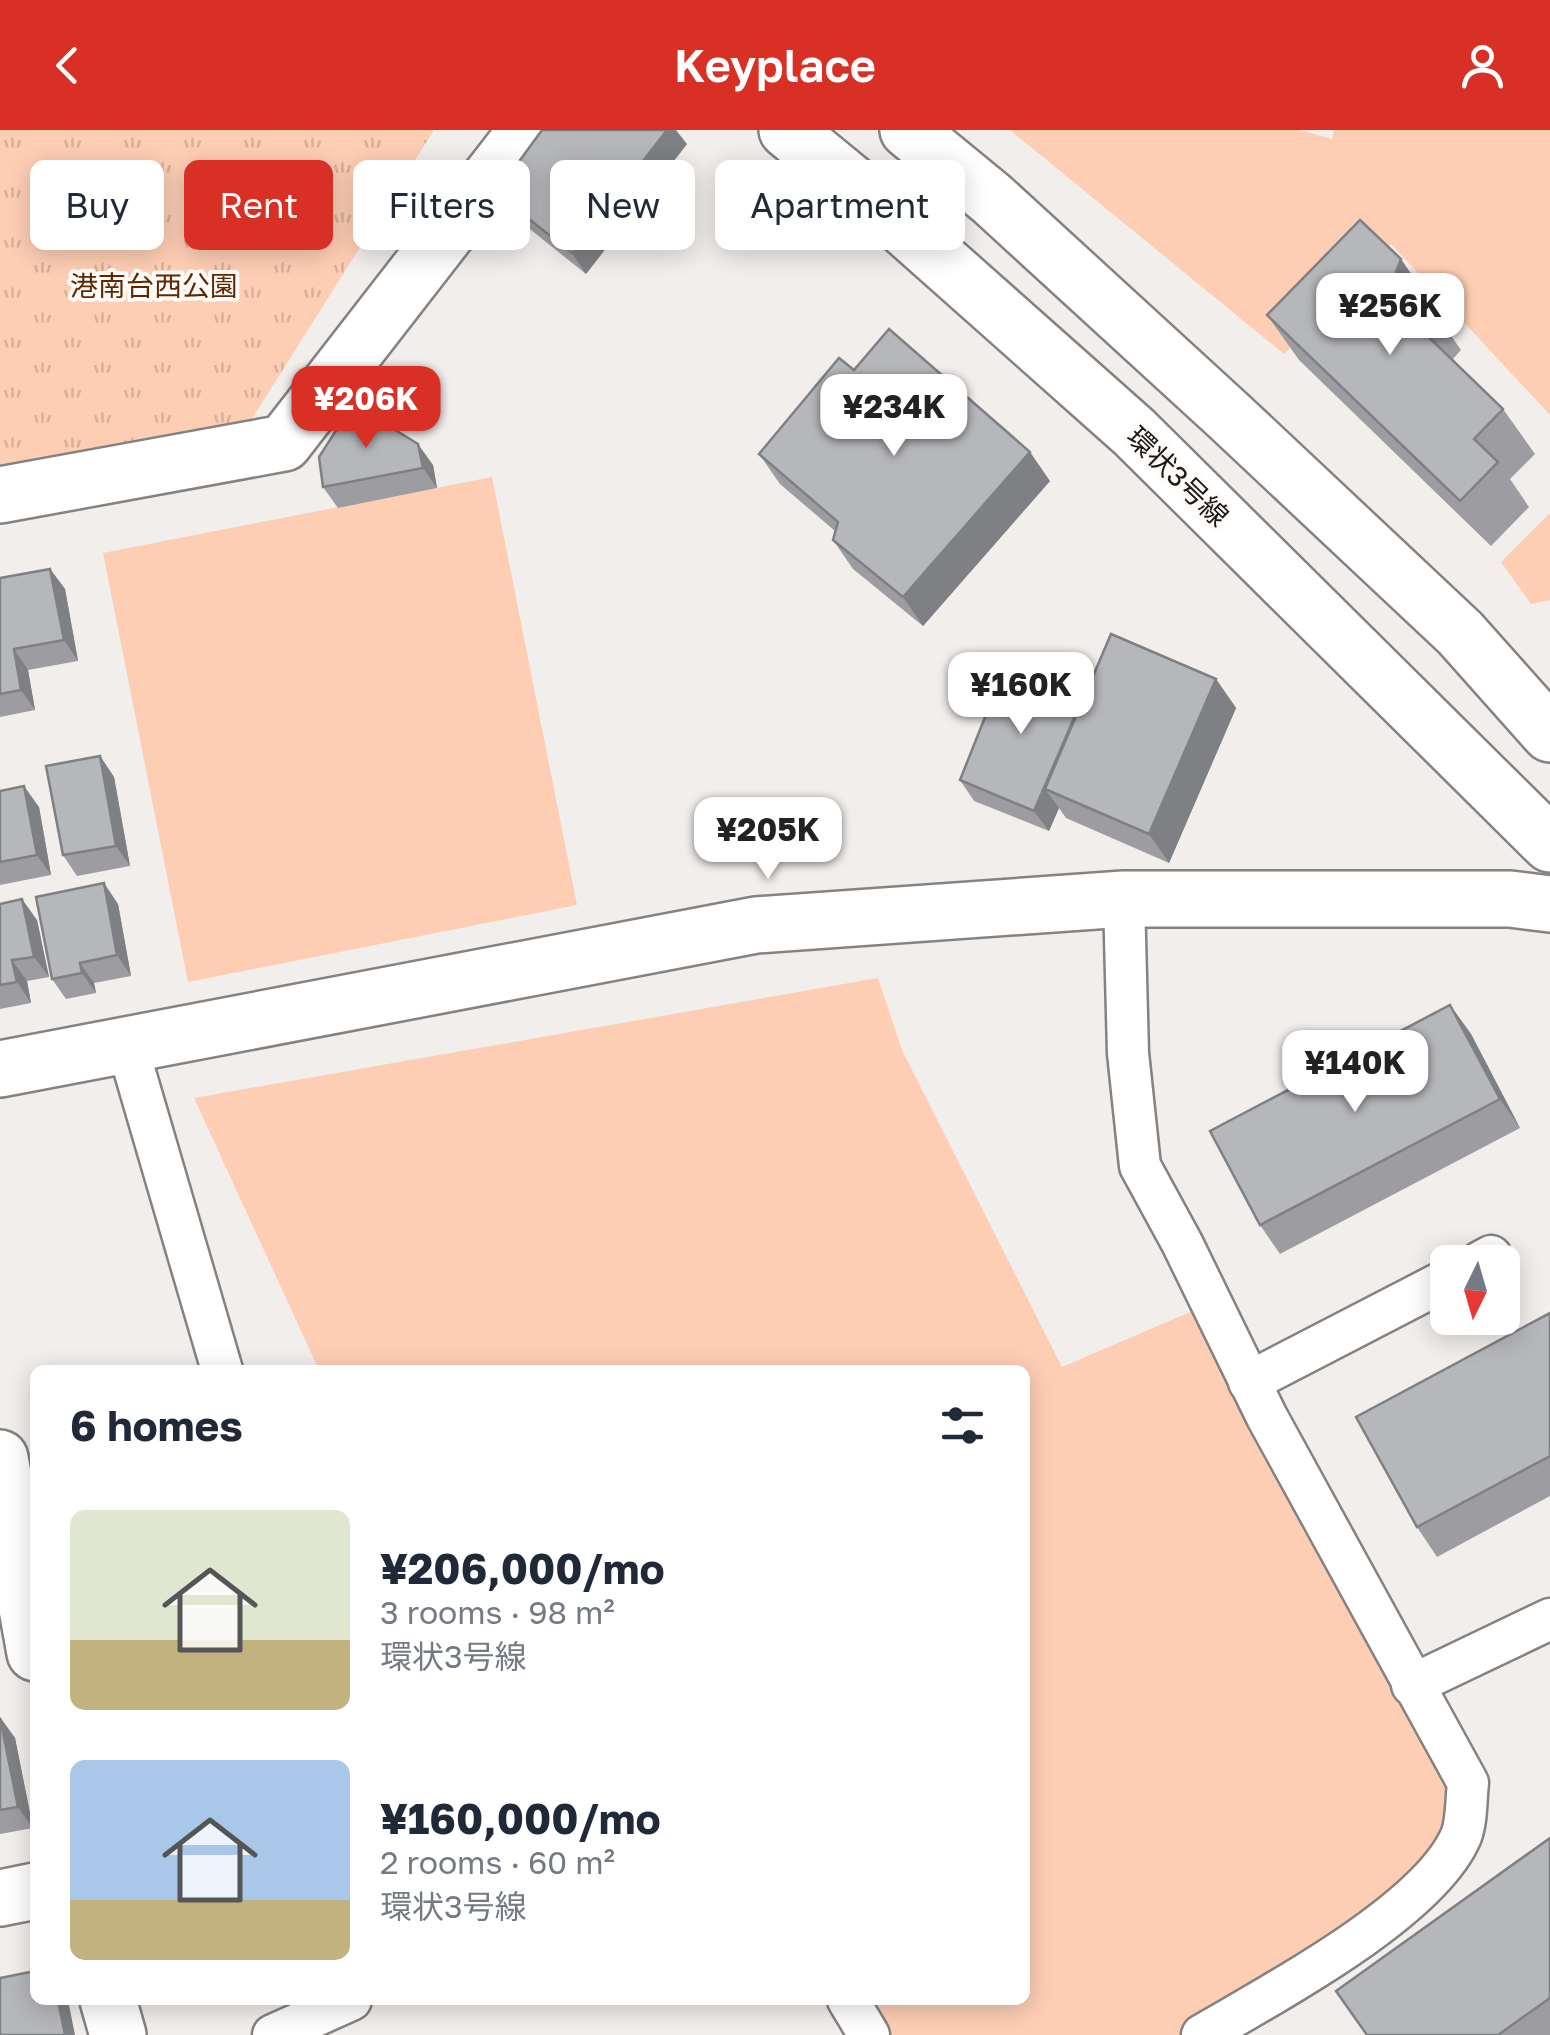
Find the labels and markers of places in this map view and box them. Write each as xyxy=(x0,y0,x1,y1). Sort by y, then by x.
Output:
pin: ¥256K xyxy=(1320,273,1460,358)
pin: ¥206K xyxy=(296,366,436,451)
pin: ¥234K xyxy=(824,374,964,459)
pin: ¥160K xyxy=(951,652,1091,737)
pin: ¥205K xyxy=(698,797,838,882)
pin: ¥140K xyxy=(1285,1030,1425,1115)

